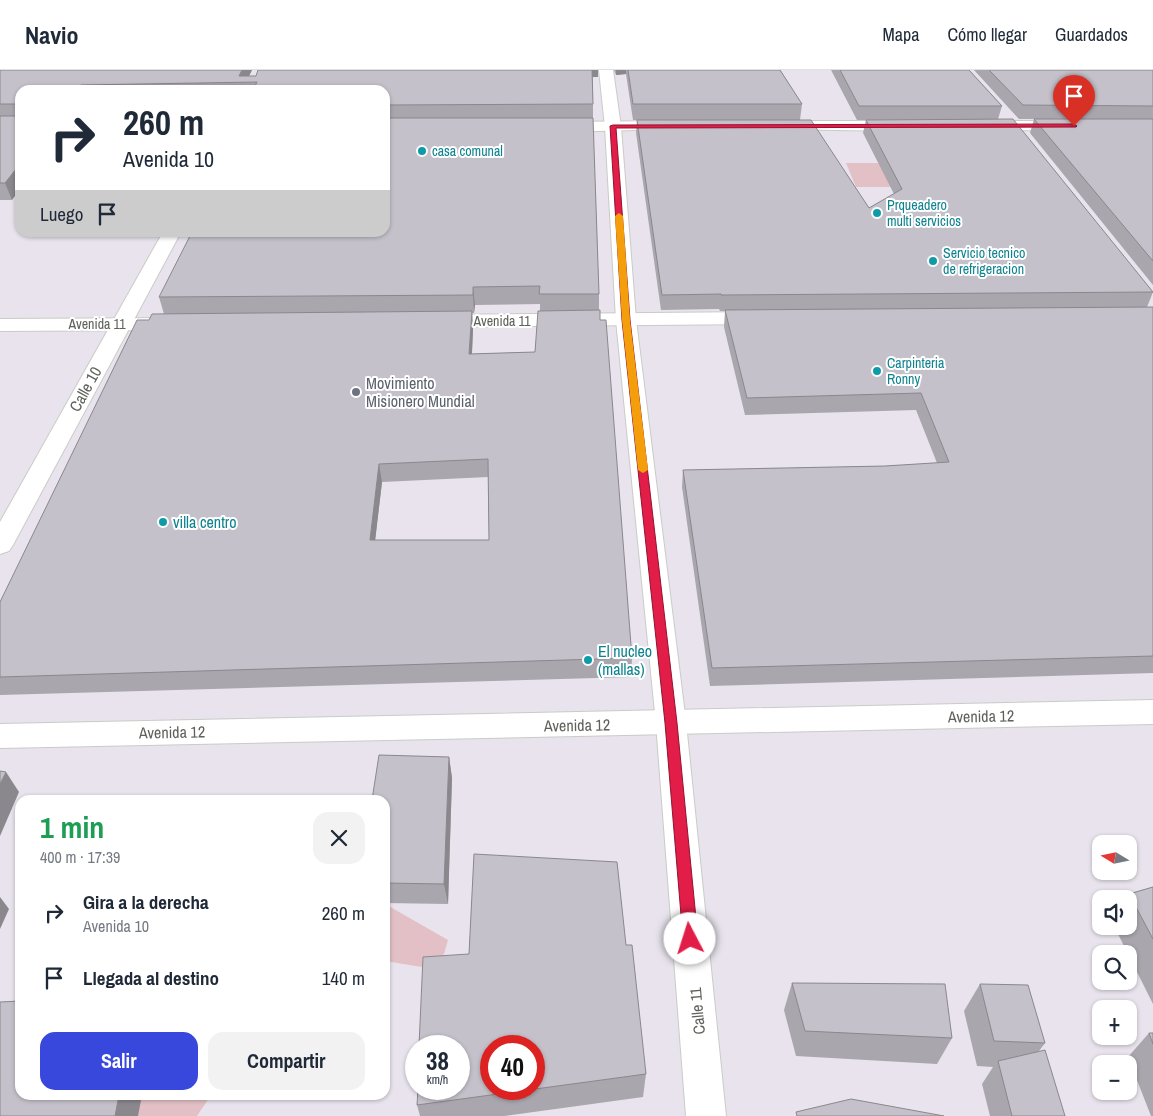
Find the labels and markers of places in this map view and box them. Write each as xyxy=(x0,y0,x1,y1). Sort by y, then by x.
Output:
pin xyxy=(1053,75,1095,126)
place label: casa comunal xyxy=(432,142,503,160)
marker: casa comunal xyxy=(416,145,428,157)
place label: Prqueadero multi servicios xyxy=(887,196,961,230)
marker: Prqueadero multi servicios xyxy=(871,207,883,219)
place label: Servicio tecnico de refrigeracion xyxy=(943,244,1025,278)
marker: Servicio tecnico de refrigeracion xyxy=(927,255,939,267)
place label: Carpinteria Ronny xyxy=(887,354,945,388)
marker: Carpinteria Ronny xyxy=(871,365,883,377)
place label: Movimiento Misionero Mundial xyxy=(366,372,475,412)
marker: Movimiento Misionero Mundial xyxy=(350,386,362,398)
place label: villa centro xyxy=(173,511,236,533)
marker: villa centro xyxy=(157,516,169,528)
place label: El nucleo (mallas) xyxy=(598,640,652,680)
marker: El nucleo (mallas) xyxy=(582,654,594,666)

